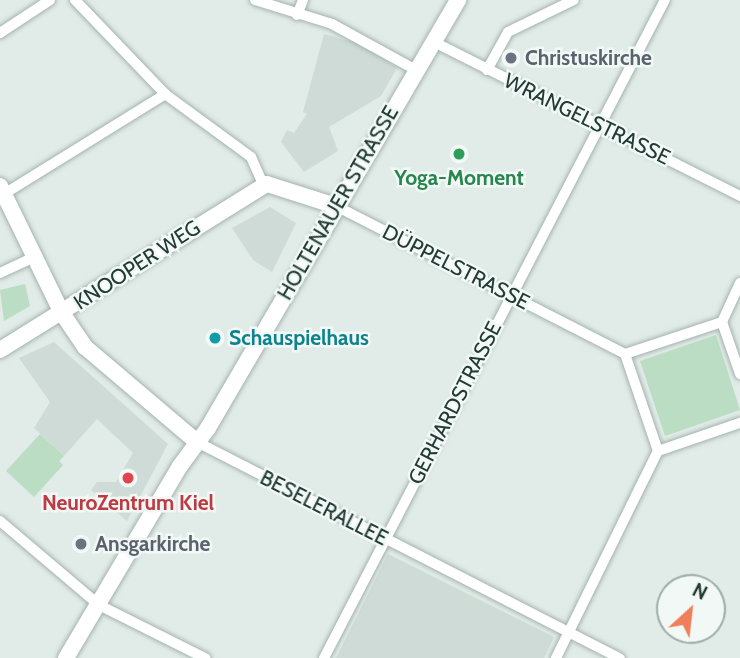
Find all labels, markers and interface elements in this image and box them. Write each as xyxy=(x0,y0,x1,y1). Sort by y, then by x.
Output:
place label: Christuskirche xyxy=(525,45,652,71)
marker: Christuskirche xyxy=(503,50,519,66)
street label: WRANGELSTRASSE xyxy=(500,68,674,170)
street label: HOLTENAUER STRASSE xyxy=(272,102,404,304)
marker: Yoga-Moment xyxy=(451,146,467,162)
place label: Yoga-Moment xyxy=(394,165,524,191)
street label: KNOOPER WEG xyxy=(69,215,205,315)
street label: DÜPPELSTRASSE xyxy=(378,219,534,315)
street label: GERHARDSTRASSE xyxy=(403,317,507,489)
place label: Schauspielhaus xyxy=(229,325,369,351)
marker: Schauspielhaus xyxy=(207,330,223,346)
street label: BESELERALLEE xyxy=(256,465,392,551)
marker: NeuroZentrum Kiel xyxy=(118,468,138,488)
place label: NeuroZentrum Kiel xyxy=(42,490,214,516)
place label: Ansgarkirche xyxy=(95,531,210,557)
marker: Ansgarkirche xyxy=(73,536,89,552)
north arrow xyxy=(656,574,726,644)
text: N xyxy=(689,578,711,605)

